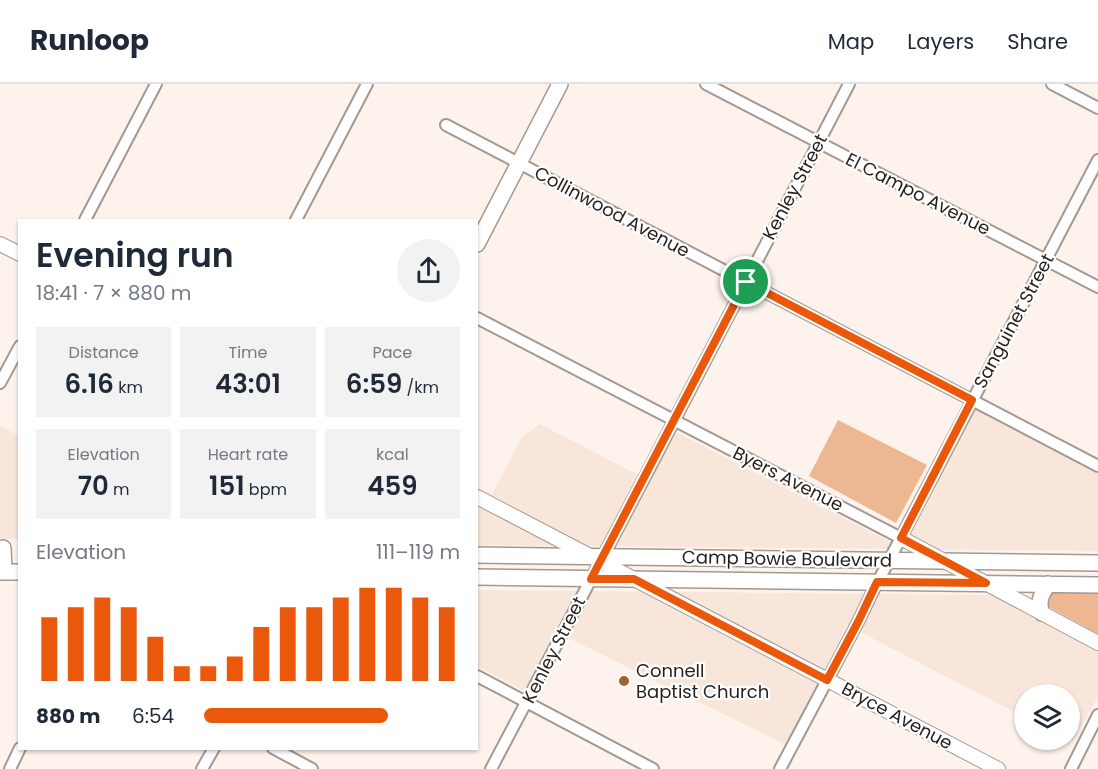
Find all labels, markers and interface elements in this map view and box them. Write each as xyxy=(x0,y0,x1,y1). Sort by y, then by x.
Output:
text: Runloop xyxy=(30,21,149,60)
text: Map xyxy=(828,27,874,56)
text: Layers xyxy=(907,27,974,56)
text: Share xyxy=(1007,27,1068,56)
street label: Kenley Street xyxy=(756,129,833,244)
street label: El Campo Avenue xyxy=(842,146,995,241)
street label: Collinwood Avenue xyxy=(530,160,694,263)
text: Evening run xyxy=(36,232,234,279)
button: share xyxy=(397,239,460,302)
street label: Sanguinet Street xyxy=(968,249,1060,392)
pin xyxy=(720,256,771,307)
icon: arrive xyxy=(729,265,762,298)
text: 18:41 · 7 × 880 m xyxy=(36,279,191,307)
text: Distance xyxy=(69,341,139,364)
text: Time xyxy=(228,341,267,364)
text: Pace xyxy=(372,341,412,364)
text: 6.16 xyxy=(64,366,114,402)
text: 43:01 xyxy=(215,366,281,402)
text: 6:59 xyxy=(346,366,402,402)
text: km xyxy=(114,376,143,399)
text: /km xyxy=(402,376,439,399)
street label: Byers Avenue xyxy=(729,440,848,517)
text: Elevation xyxy=(68,443,140,466)
text: Heart rate xyxy=(208,443,288,466)
text: kcal xyxy=(376,443,409,466)
text: 70 xyxy=(78,468,109,504)
text: 151 xyxy=(209,468,245,504)
text: 459 xyxy=(367,468,417,504)
text: m xyxy=(109,478,130,501)
text: bpm xyxy=(245,478,287,501)
text: Elevation xyxy=(36,538,126,566)
text: 111–119 m xyxy=(376,538,460,566)
street label: Camp Bowie Boulevard xyxy=(682,544,892,573)
street label: Kenley Street xyxy=(516,592,591,707)
place label: Connell Baptist Church xyxy=(636,658,769,704)
marker: Connell Baptist Church xyxy=(617,674,631,688)
street label: Bryce Avenue xyxy=(837,676,957,755)
map controls xyxy=(1014,684,1080,750)
button: layers xyxy=(1014,684,1080,750)
text: 880 m xyxy=(36,702,100,730)
text: 6:54 xyxy=(132,702,174,730)

